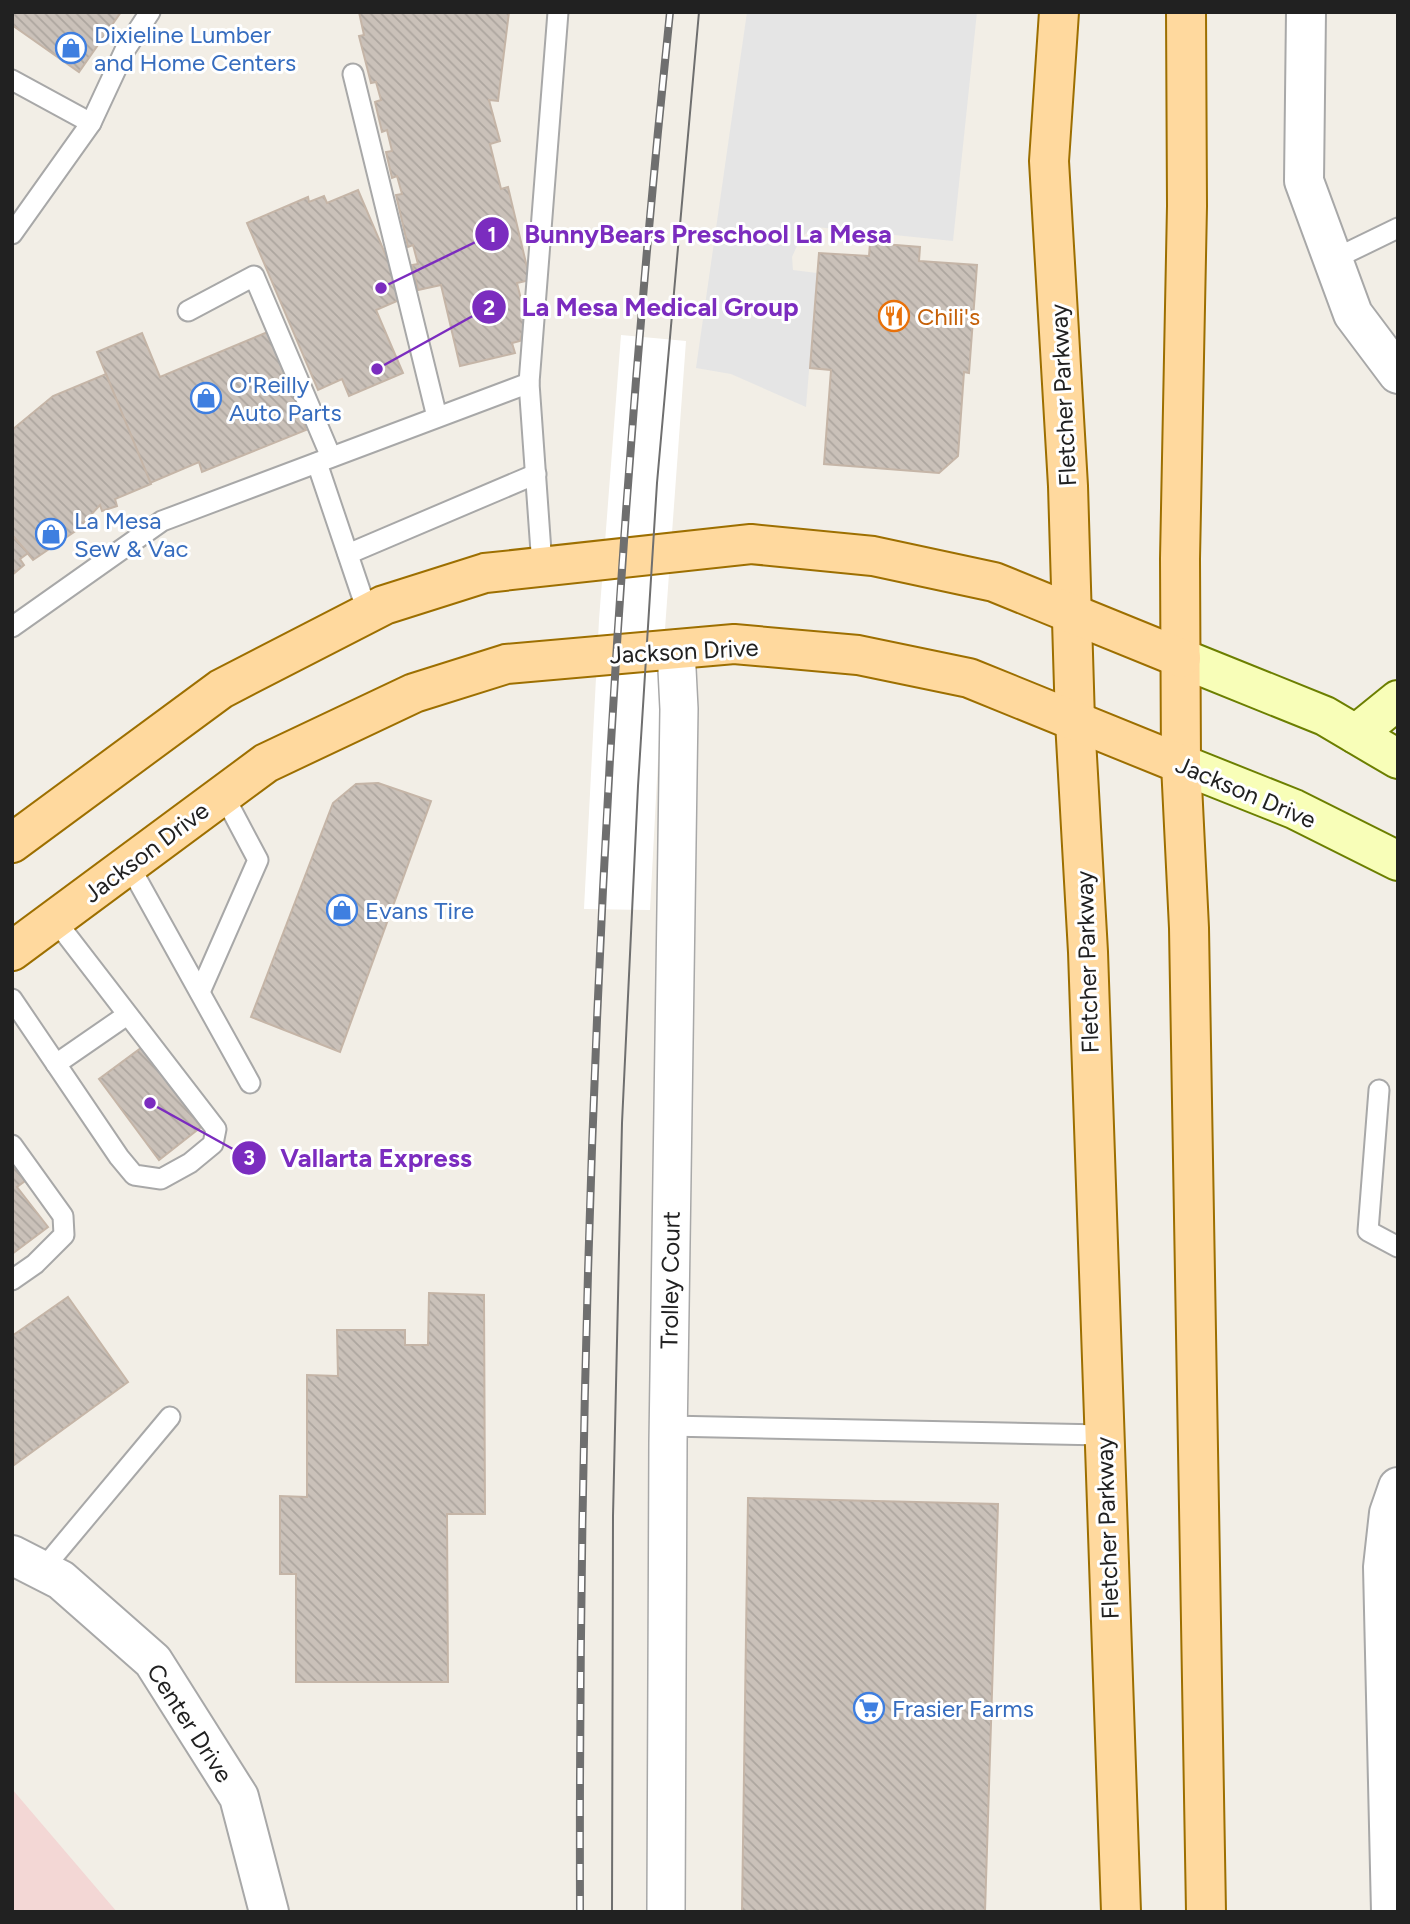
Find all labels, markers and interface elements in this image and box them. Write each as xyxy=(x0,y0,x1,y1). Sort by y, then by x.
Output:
place label: Dixieline Lumber and Home Centers xyxy=(94,20,296,77)
shop icon: Dixieline Lumber and Home Centers xyxy=(54,31,88,65)
callout: BunnyBears Preschool La Mesa xyxy=(475,211,906,258)
text: BunnyBears Preschool La Mesa xyxy=(524,218,892,250)
text: 1 xyxy=(488,222,496,247)
callout: La Mesa Medical Group xyxy=(472,284,812,331)
text: La Mesa Medical Group xyxy=(521,291,799,323)
text: 2 xyxy=(483,295,495,320)
restaurant icon: Chili's xyxy=(877,299,911,333)
place label: Chili's xyxy=(917,302,980,331)
street label: Fletcher Parkway xyxy=(1044,303,1082,487)
place label: O'Reilly Auto Parts xyxy=(229,370,342,427)
shop icon: O'Reilly Auto Parts xyxy=(189,381,223,415)
place label: La Mesa Sew & Vac xyxy=(74,506,189,563)
shop icon: La Mesa Sew & Vac xyxy=(34,517,68,551)
street label: Jackson Drive xyxy=(609,633,759,669)
street label: Jackson Drive xyxy=(1172,750,1320,834)
street label: Jackson Drive xyxy=(78,796,214,908)
street label: Fletcher Parkway xyxy=(1069,870,1105,1054)
shop icon: Evans Tire xyxy=(325,893,359,927)
place label: Evans Tire xyxy=(365,896,474,925)
callout: Vallarta Express xyxy=(231,1134,486,1181)
text: Vallarta Express xyxy=(280,1142,472,1174)
text: 3 xyxy=(243,1145,255,1170)
street label: Trolley Court xyxy=(654,1211,686,1349)
street label: Fletcher Parkway xyxy=(1089,1436,1125,1620)
street label: Center Drive xyxy=(141,1658,239,1788)
supermarket icon: Frasier Farms xyxy=(852,1691,886,1725)
place label: Frasier Farms xyxy=(892,1694,1034,1723)

